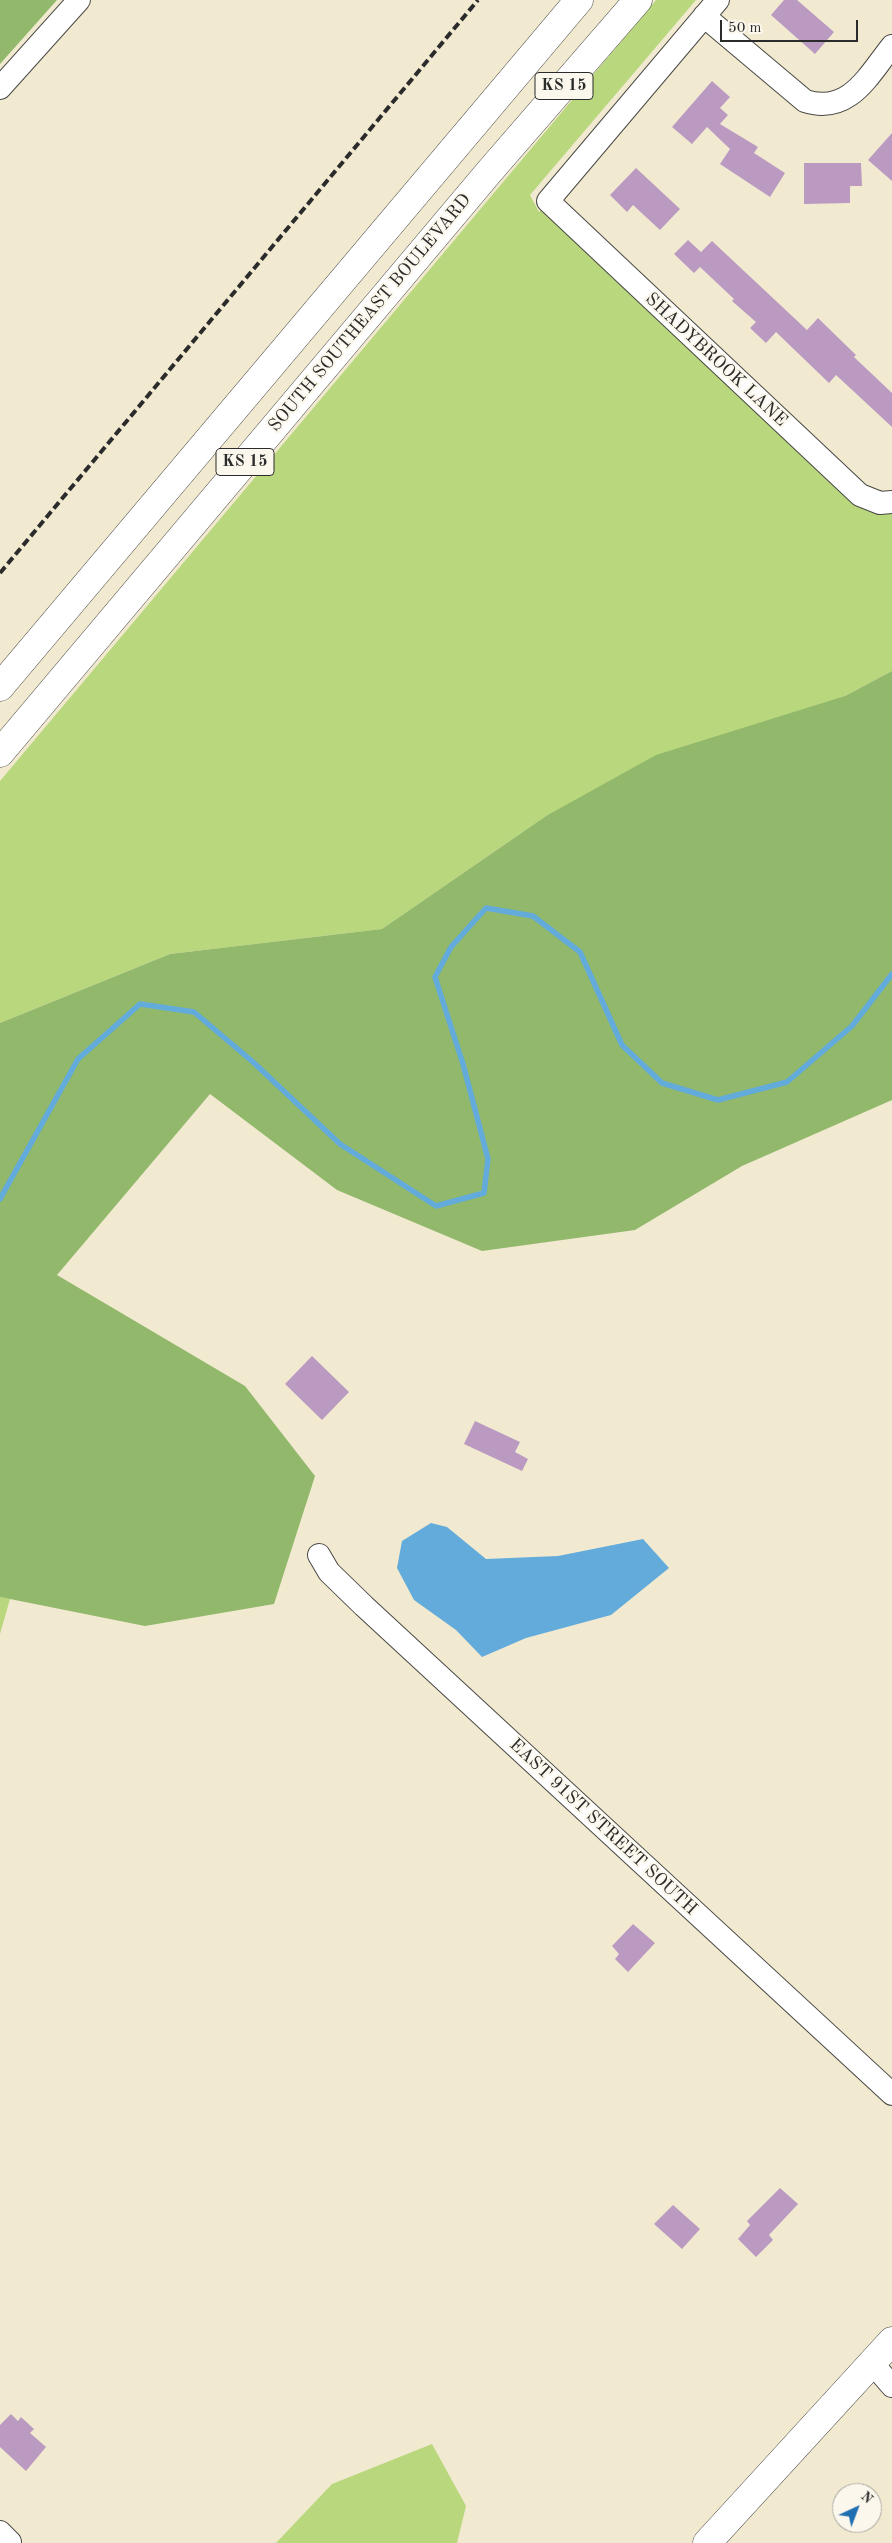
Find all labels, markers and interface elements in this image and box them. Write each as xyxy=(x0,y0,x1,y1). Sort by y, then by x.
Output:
scale bar xyxy=(722,10,860,42)
text: 50 m xyxy=(728,21,762,36)
road number: KS 15 xyxy=(535,72,593,100)
street label: SOUTH SOUTHEAST BOULEVARD xyxy=(264,190,476,436)
street label: SHADYBROOK LANE xyxy=(640,288,792,432)
road number: KS 15 xyxy=(216,448,274,476)
street label: EAST 91ST STREET SOUTH xyxy=(505,1734,701,1920)
north arrow xyxy=(832,2483,882,2533)
text: N xyxy=(858,2489,875,2507)

